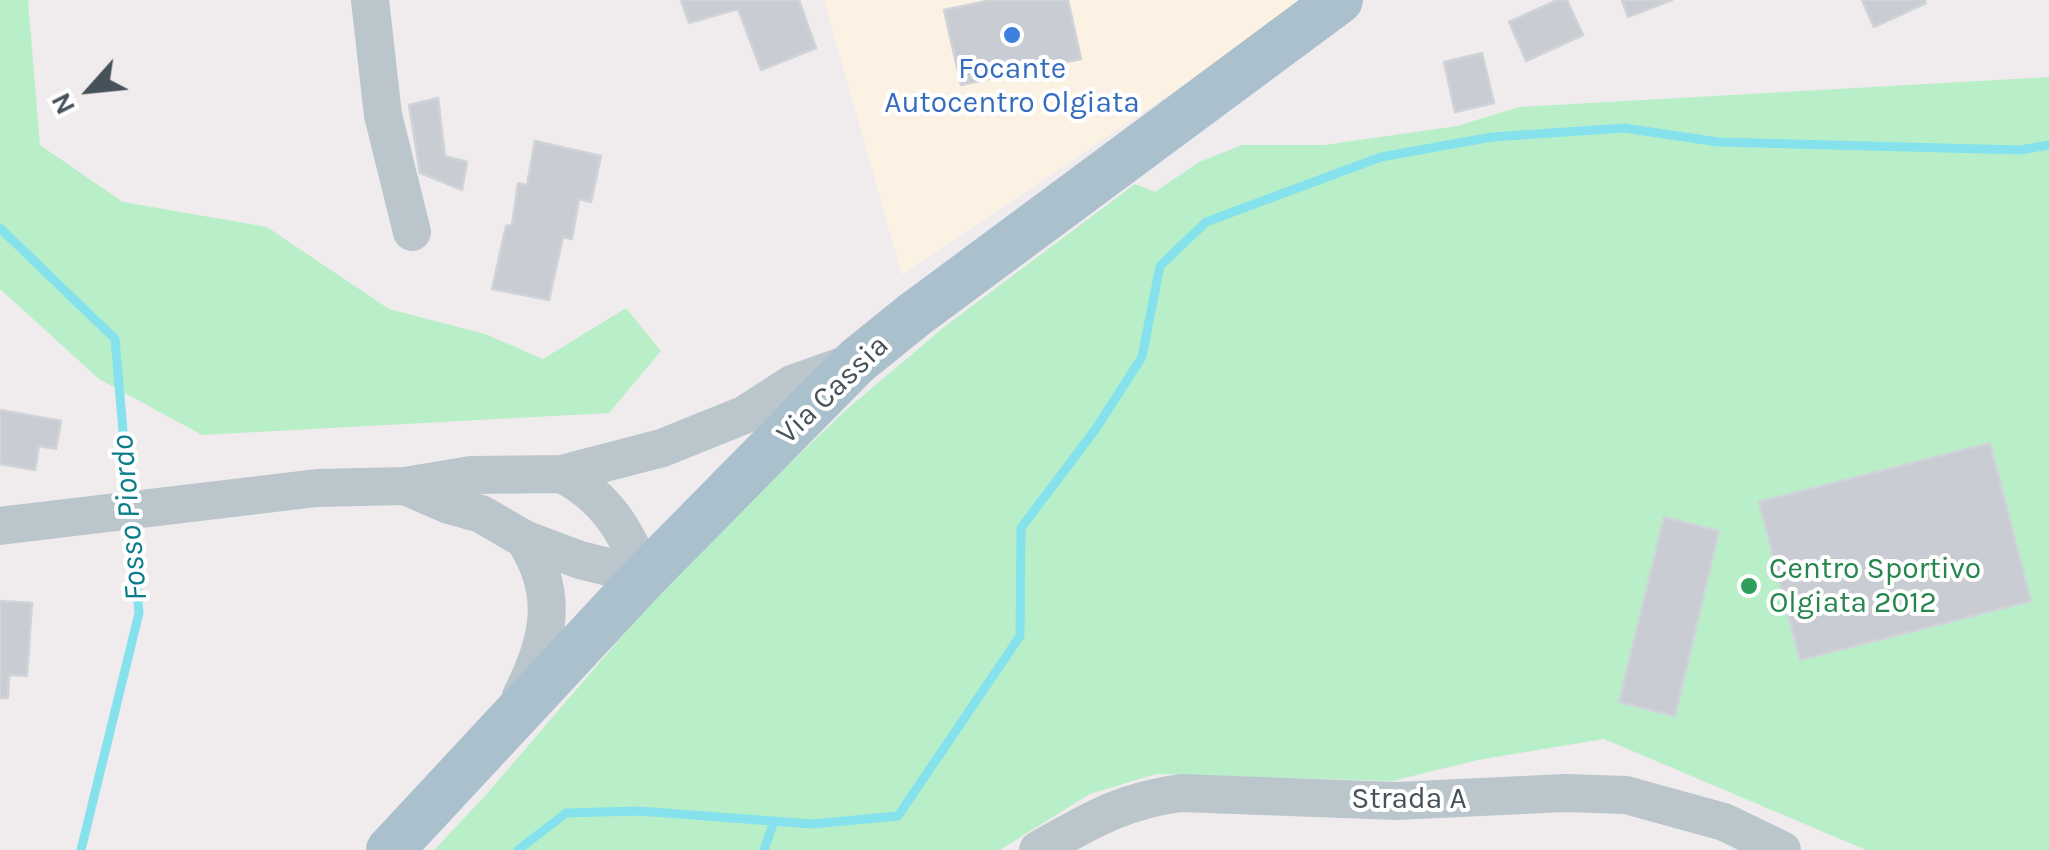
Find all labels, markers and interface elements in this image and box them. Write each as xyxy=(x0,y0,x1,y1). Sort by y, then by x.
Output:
marker: Focante Autocentro Olgiata xyxy=(1001,24,1023,46)
north arrow xyxy=(40,40,140,140)
place label: Focante Autocentro Olgiata xyxy=(884,51,1140,122)
text: N xyxy=(44,87,82,120)
street label: Via Cassia xyxy=(770,328,896,452)
water label: Fosso Piordo xyxy=(104,433,156,603)
place label: Centro Sportivo Olgiata 2012 xyxy=(1769,551,1981,622)
marker: Centro Sportivo Olgiata 2012 xyxy=(1738,575,1760,597)
street label: Strada A xyxy=(1351,781,1467,817)

